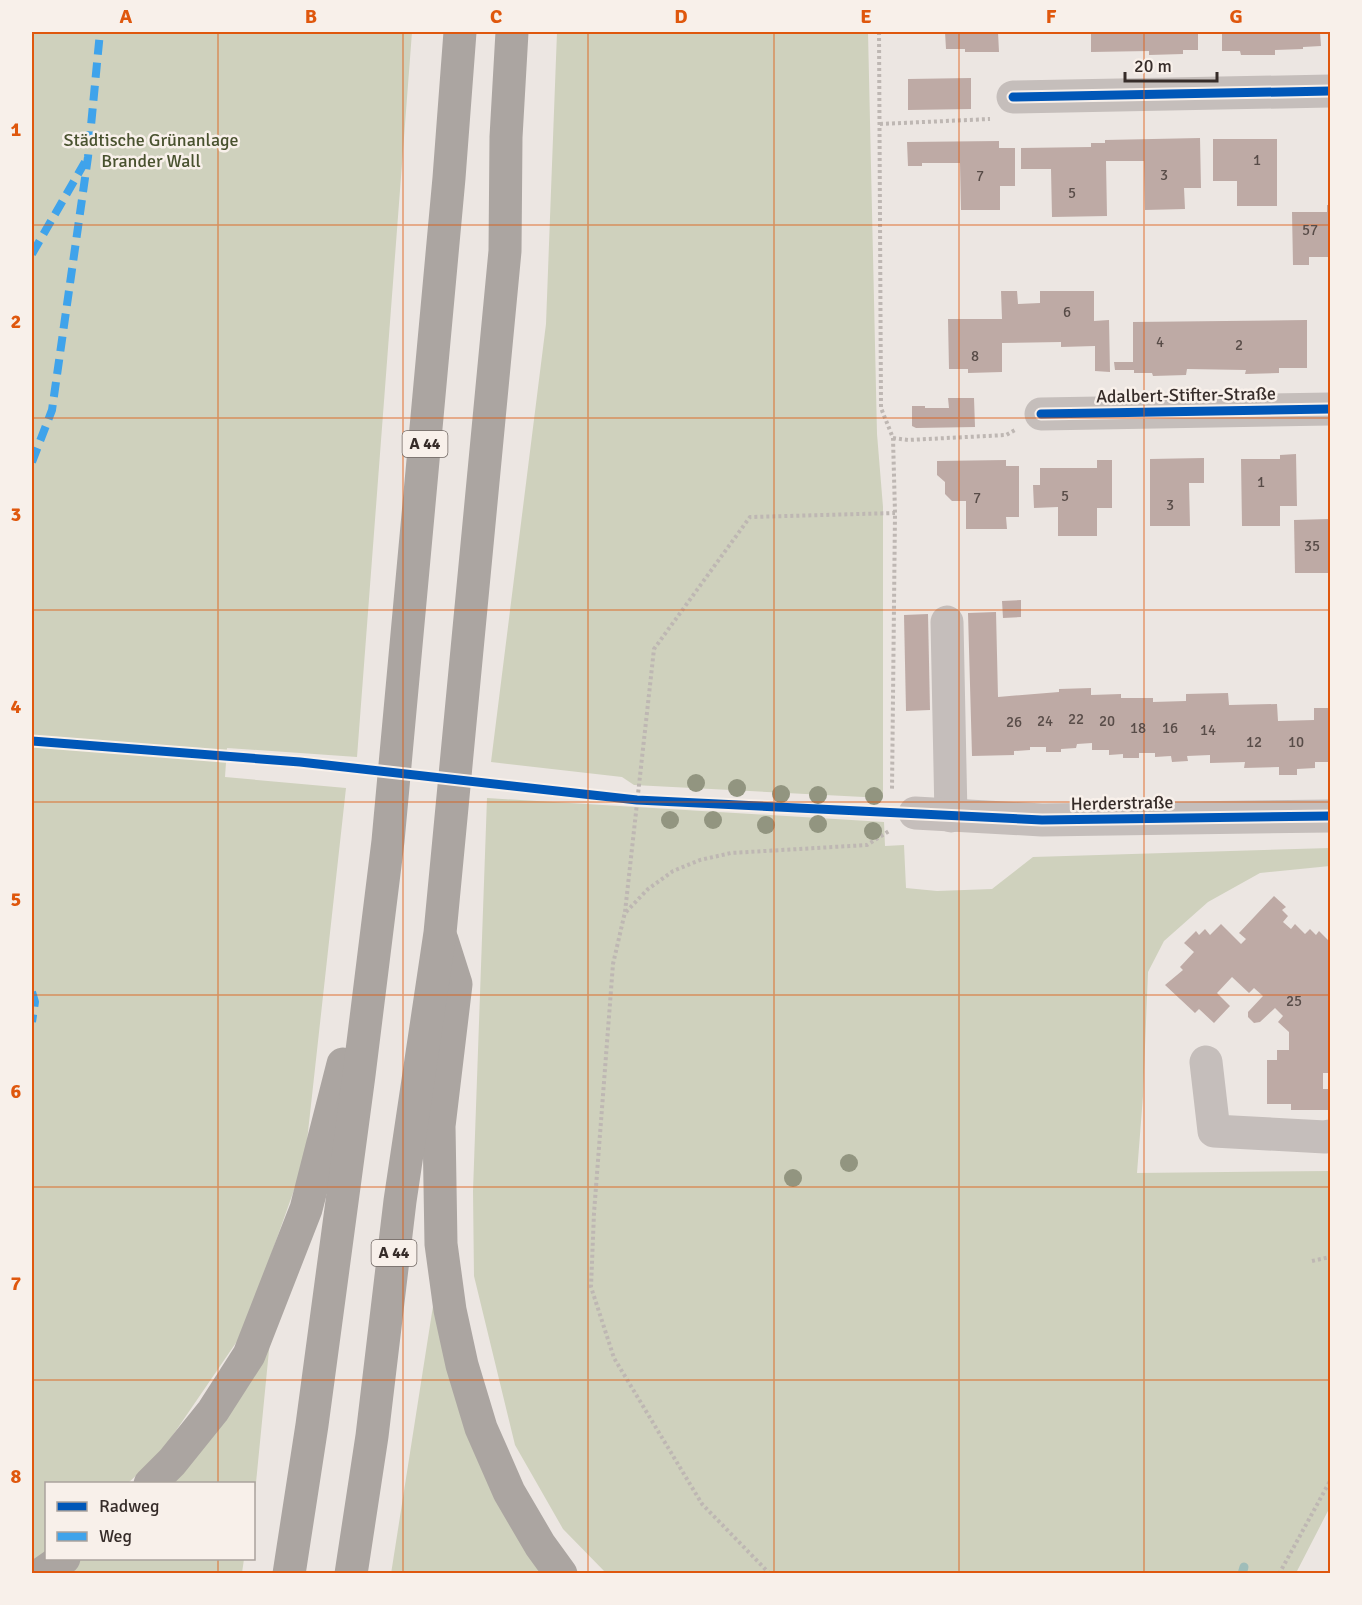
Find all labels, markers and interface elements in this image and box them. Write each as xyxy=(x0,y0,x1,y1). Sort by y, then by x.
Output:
text: A xyxy=(120,4,133,29)
text: B xyxy=(305,4,317,29)
text: C xyxy=(490,4,502,29)
text: D xyxy=(674,4,688,29)
text: E xyxy=(860,4,872,29)
text: F xyxy=(1046,4,1057,29)
text: G xyxy=(1229,4,1243,29)
scale bar xyxy=(1125,45,1216,83)
text: 20 m xyxy=(1134,55,1172,77)
text: 1 xyxy=(11,117,22,142)
park label: Städtische Grünanlage Brander Wall xyxy=(63,129,239,172)
house number: 1 xyxy=(1253,151,1261,169)
house number: 3 xyxy=(1160,166,1168,184)
house number: 7 xyxy=(976,167,984,185)
house number: 5 xyxy=(1068,184,1076,202)
house number: 57 xyxy=(1302,221,1318,239)
house number: 6 xyxy=(1063,303,1071,321)
text: 2 xyxy=(11,309,21,334)
house number: 4 xyxy=(1156,333,1164,351)
house number: 2 xyxy=(1235,336,1243,354)
house number: 8 xyxy=(971,347,979,365)
street label: Adalbert-Stifter-Straße xyxy=(1096,382,1276,408)
road number: A 44 xyxy=(402,431,448,457)
house number: 1 xyxy=(1257,473,1265,491)
house number: 5 xyxy=(1061,487,1069,505)
house number: 7 xyxy=(973,489,981,507)
house number: 3 xyxy=(1166,496,1174,514)
text: 3 xyxy=(11,502,21,527)
house number: 35 xyxy=(1304,537,1320,555)
text: 4 xyxy=(11,694,22,719)
house number: 22 xyxy=(1068,710,1084,728)
house number: 24 xyxy=(1037,712,1053,730)
house number: 20 xyxy=(1099,712,1115,730)
house number: 26 xyxy=(1006,713,1022,731)
house number: 18 xyxy=(1130,719,1146,737)
house number: 16 xyxy=(1162,719,1178,737)
house number: 14 xyxy=(1200,721,1216,739)
house number: 12 xyxy=(1246,733,1262,751)
house number: 10 xyxy=(1288,733,1304,751)
street label: Herderstraße xyxy=(1070,791,1174,815)
text: 5 xyxy=(11,887,21,912)
house number: 25 xyxy=(1286,992,1302,1010)
text: 6 xyxy=(11,1079,22,1104)
road number: A 44 xyxy=(372,1240,416,1266)
text: 7 xyxy=(11,1271,22,1296)
text: 8 xyxy=(11,1464,22,1489)
legend xyxy=(45,1482,255,1560)
text: Radweg xyxy=(99,1495,160,1517)
text: Weg xyxy=(99,1525,132,1547)

